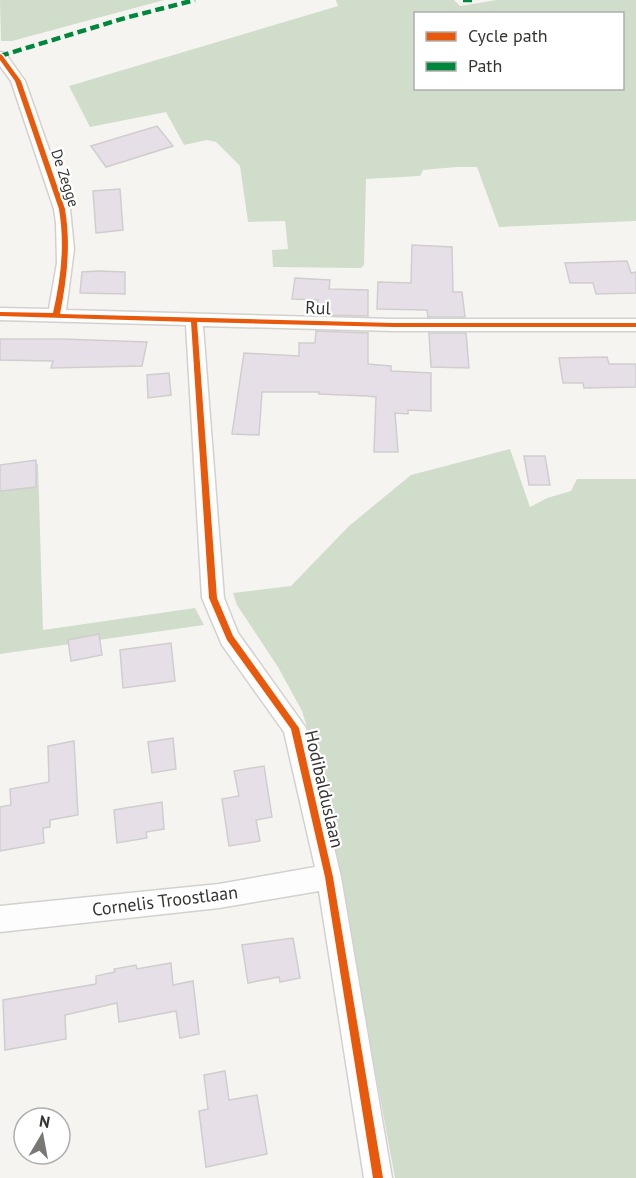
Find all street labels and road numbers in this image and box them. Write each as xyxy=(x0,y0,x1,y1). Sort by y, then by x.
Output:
street label: De Zegge xyxy=(47,147,84,209)
street label: Rul xyxy=(305,296,332,319)
street label: Hodibalduslaan xyxy=(300,728,349,850)
street label: Cornelis Troostlaan xyxy=(91,880,239,921)

